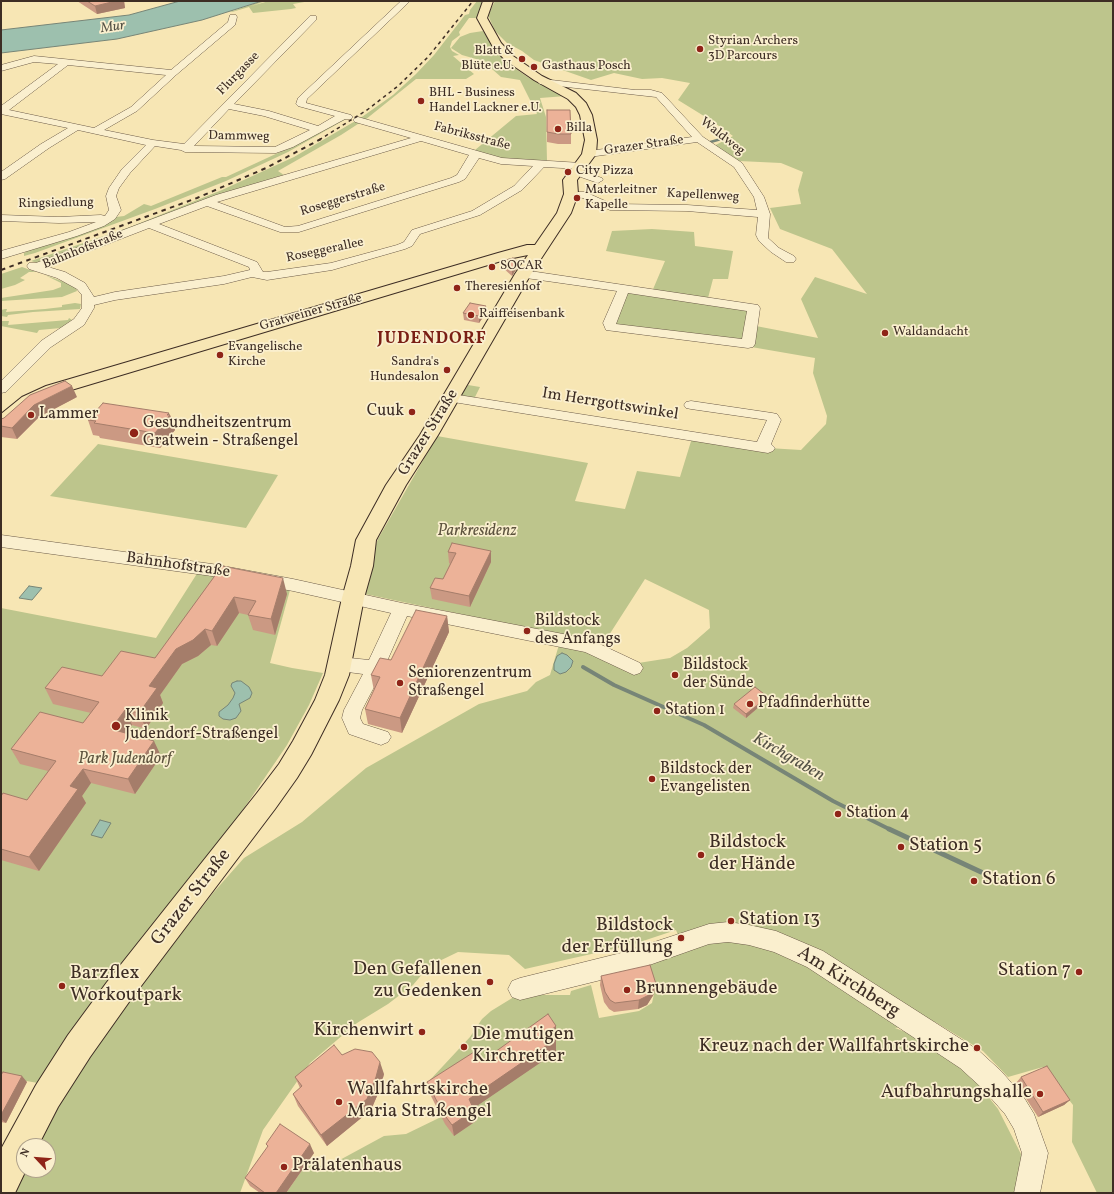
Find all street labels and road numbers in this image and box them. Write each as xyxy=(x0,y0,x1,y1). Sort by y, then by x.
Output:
street label: Flurgasse xyxy=(215,49,263,99)
street label: Waldweg xyxy=(696,115,748,159)
street label: Fabriksstraße xyxy=(432,119,512,155)
street label: Dammweg xyxy=(208,129,270,145)
street label: Grazer Straße xyxy=(603,133,685,159)
street label: Roseggerstraße xyxy=(299,180,387,220)
street label: Kapellenweg xyxy=(666,186,740,206)
street label: Ringsiedlung xyxy=(18,196,94,212)
street label: Bahnhofstraße xyxy=(41,227,125,273)
street label: Roseggerallee xyxy=(285,235,365,267)
street label: Gratweiner Straße xyxy=(258,291,364,335)
street label: Im Herrgottswinkel xyxy=(540,385,680,425)
street label: Grazer Straße xyxy=(395,386,463,480)
street label: Bahnhofstraße xyxy=(125,549,231,583)
street label: Grazer Straße xyxy=(147,845,237,951)
street label: Am Kirchberg xyxy=(792,942,904,1024)

